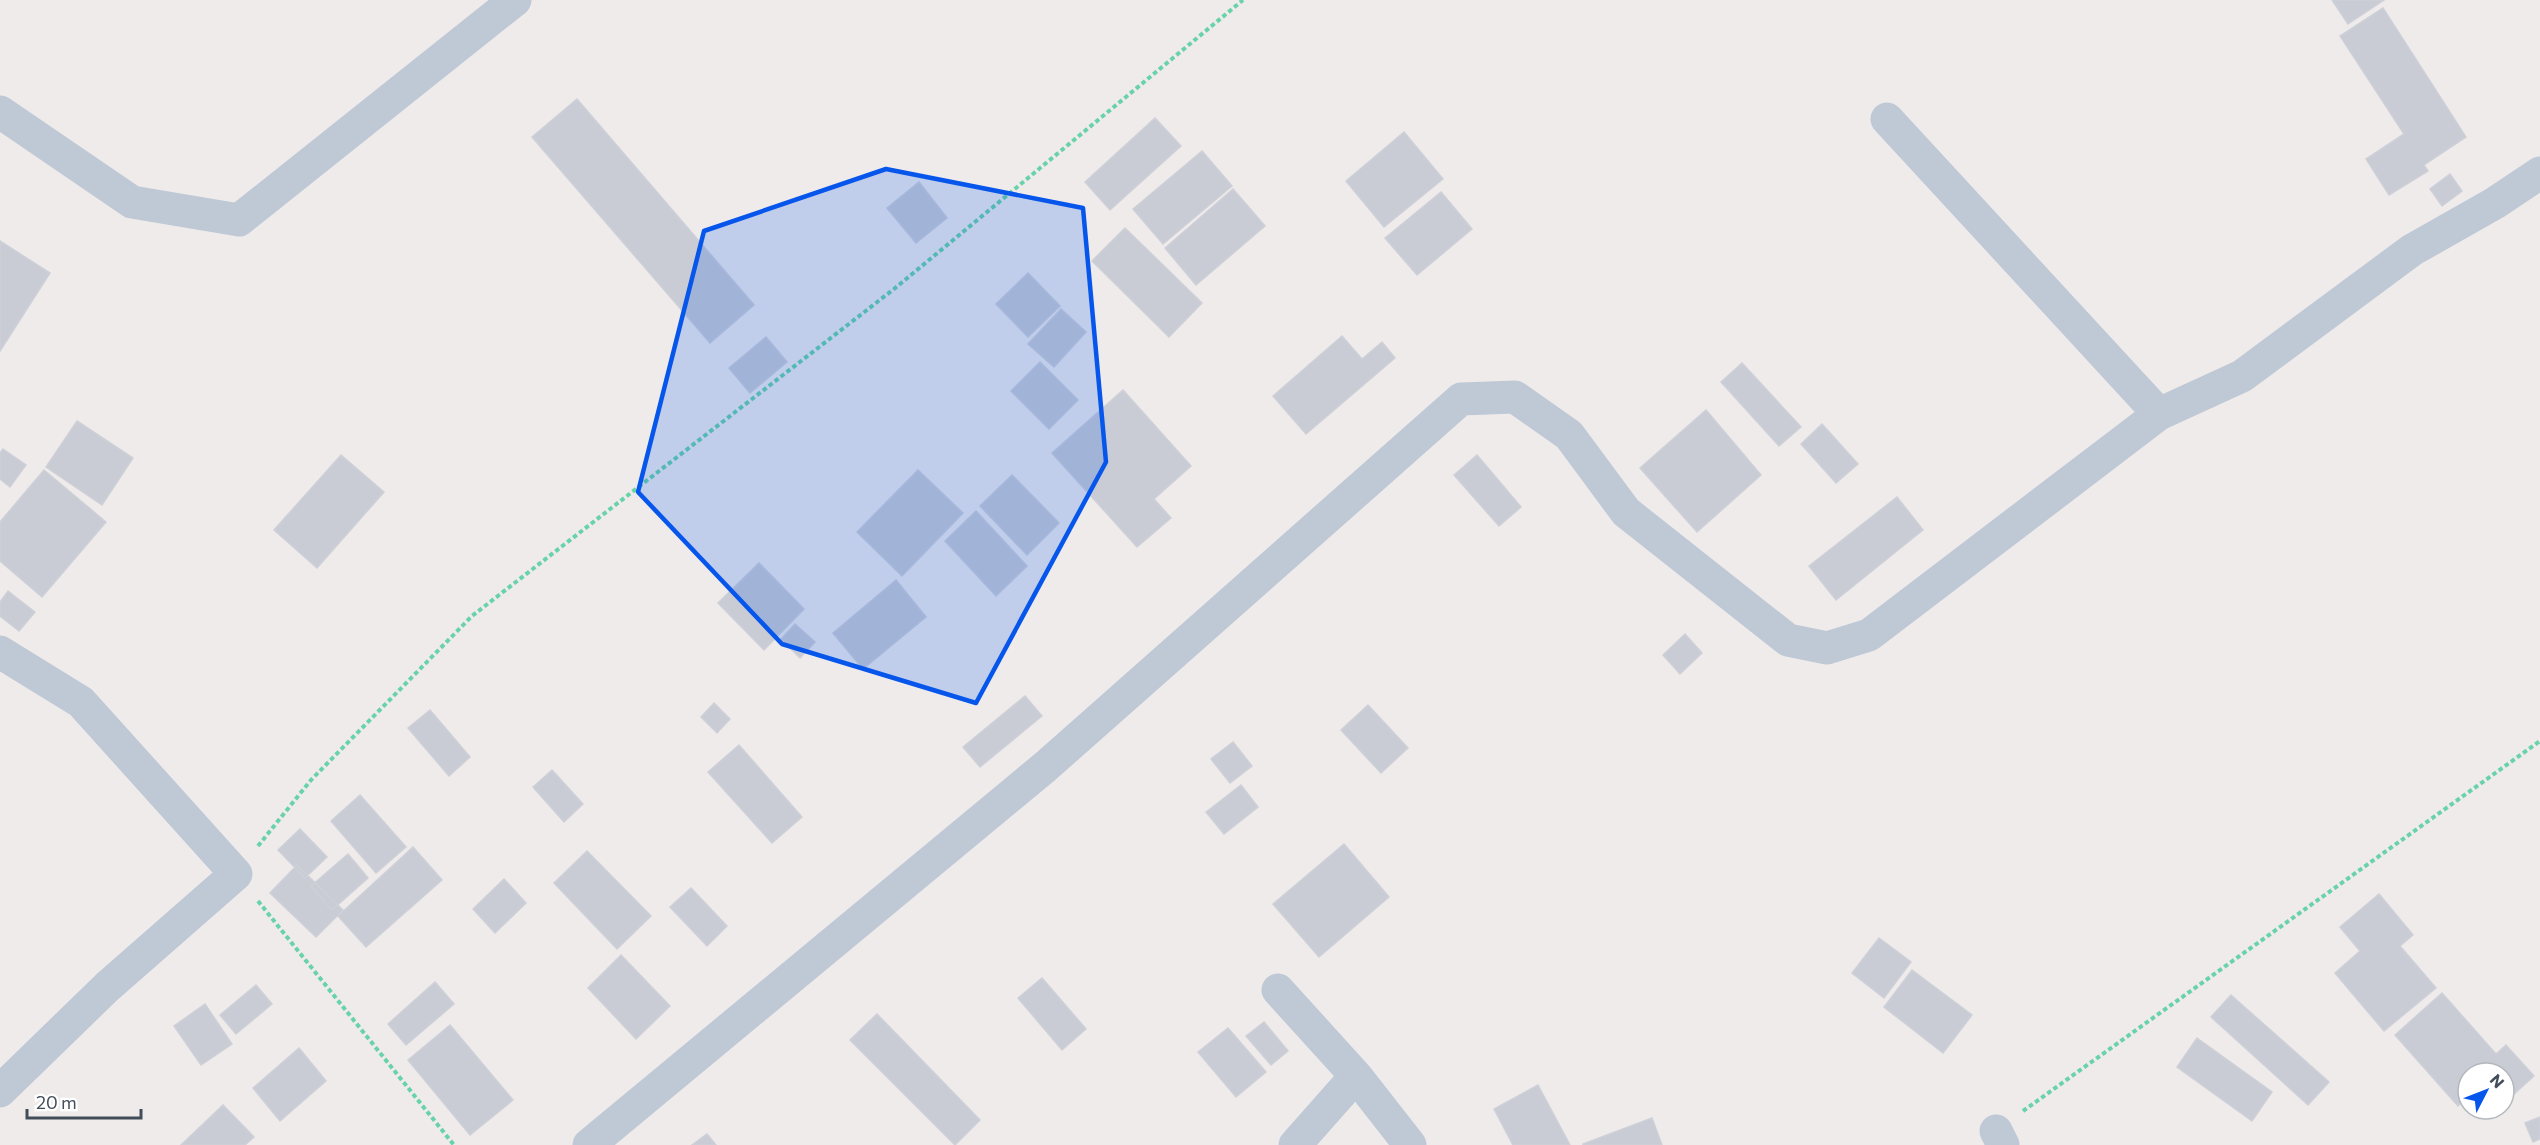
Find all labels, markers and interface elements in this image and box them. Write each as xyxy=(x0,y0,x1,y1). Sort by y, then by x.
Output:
north arrow xyxy=(2456,1061,2516,1121)
text: N xyxy=(2486,1070,2509,1091)
scale bar xyxy=(27,1082,141,1120)
text: 20 m xyxy=(36,1091,77,1113)

